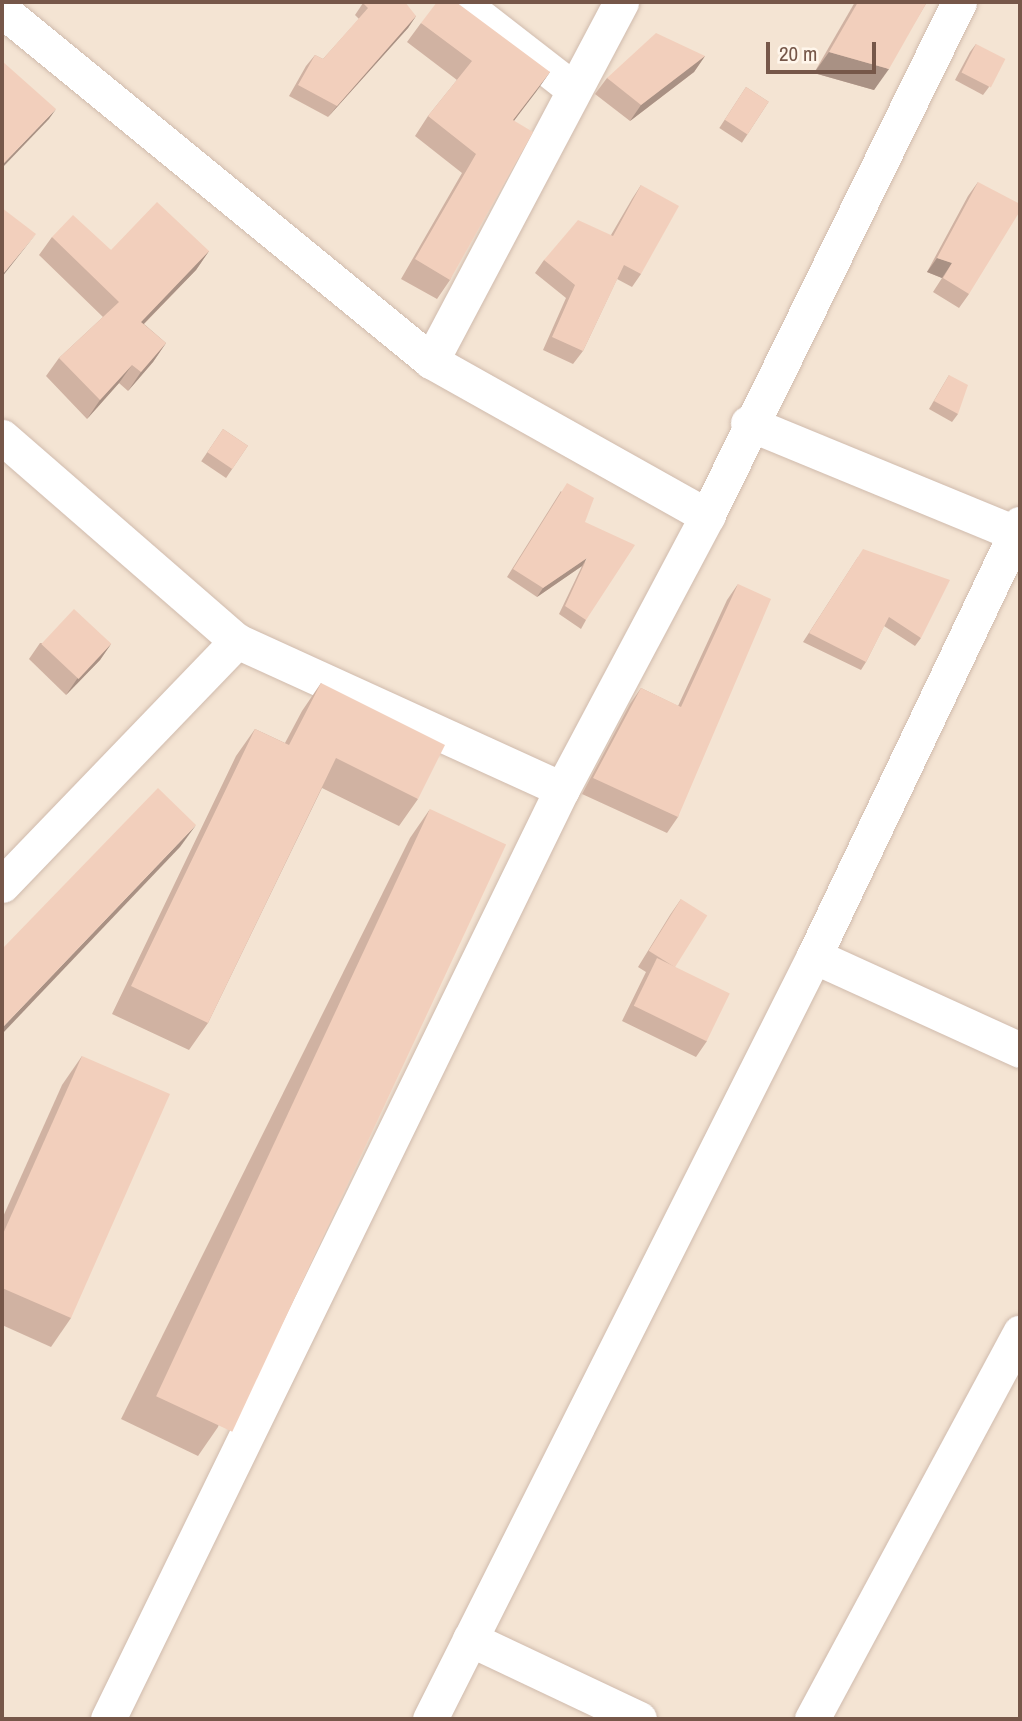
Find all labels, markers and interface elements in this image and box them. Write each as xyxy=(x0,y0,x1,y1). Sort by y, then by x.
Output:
scale bar xyxy=(770,28,880,72)
text: 20 m xyxy=(779,39,817,68)

